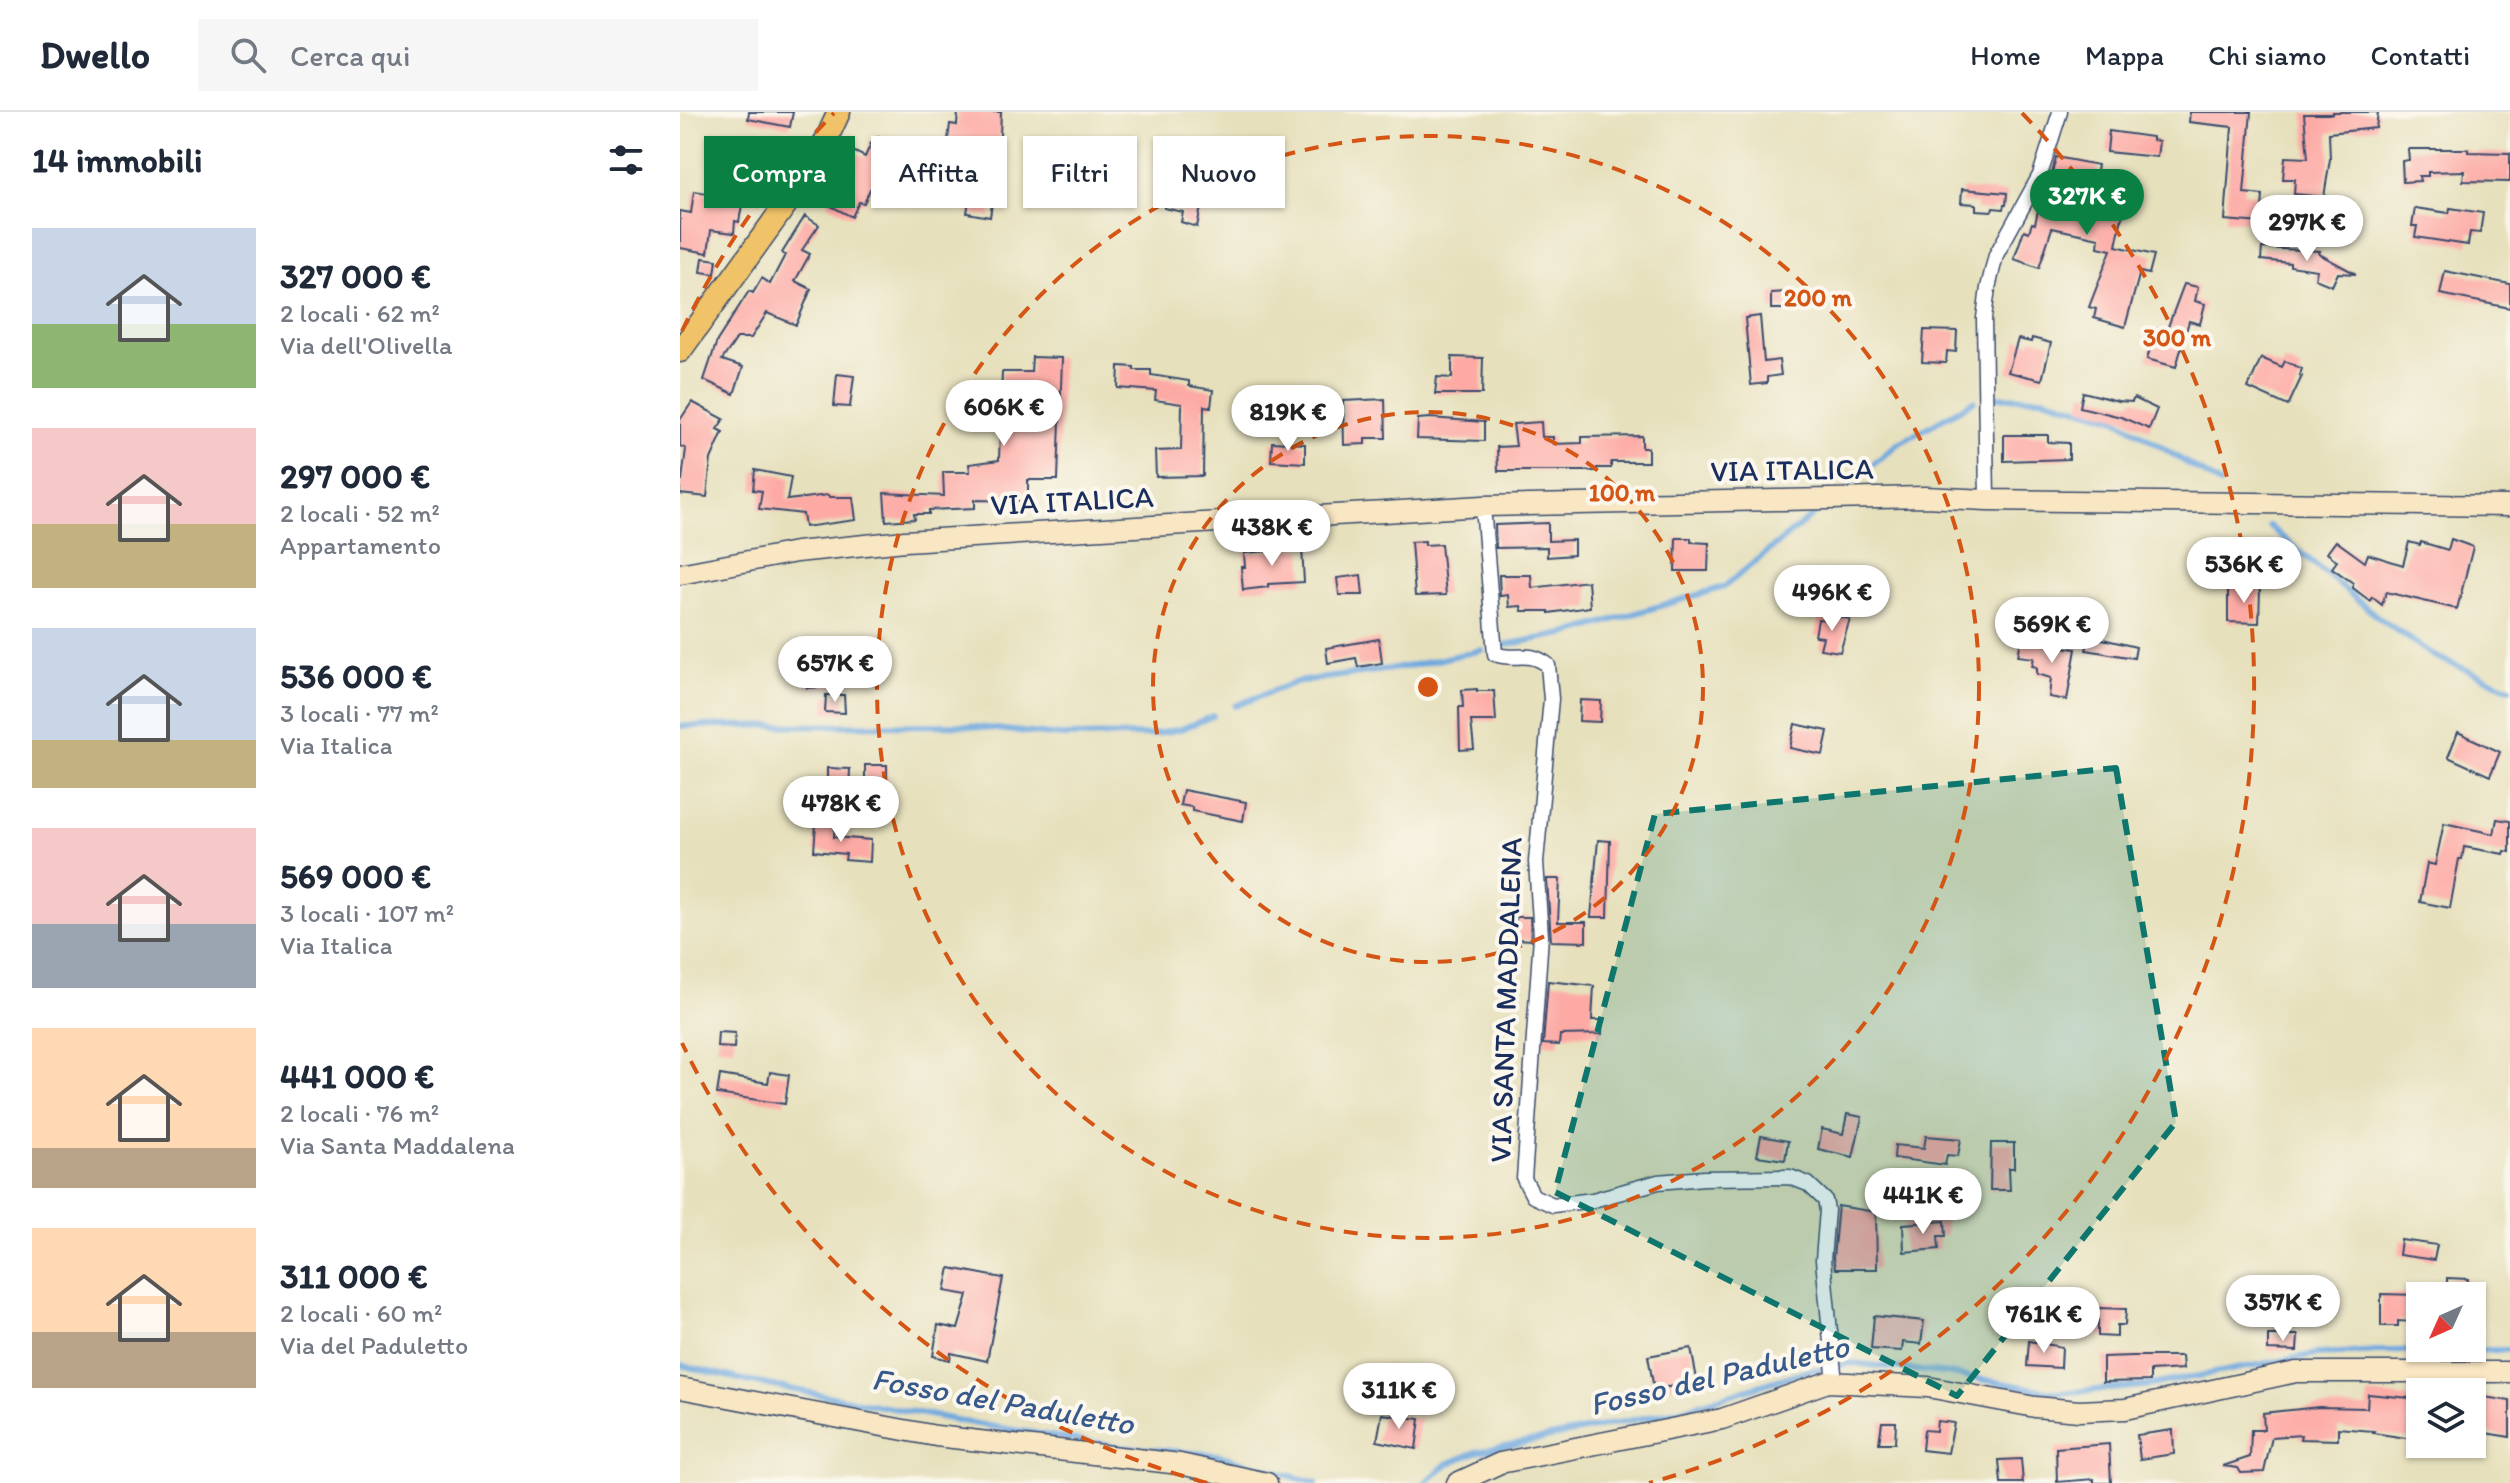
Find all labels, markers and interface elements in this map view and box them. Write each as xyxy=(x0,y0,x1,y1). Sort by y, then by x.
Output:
search box xyxy=(198,19,758,91)
text: Dwello xyxy=(40,32,150,78)
icon: search xyxy=(226,33,270,77)
text: Cerca qui xyxy=(290,37,410,74)
text: Home xyxy=(1970,38,2041,72)
text: Mappa xyxy=(2085,38,2164,72)
text: Chi siamo xyxy=(2208,38,2327,72)
text: Contatti xyxy=(2371,38,2470,72)
chip: Compra xyxy=(704,136,855,208)
chip: Affitta xyxy=(871,136,1007,208)
chip: Filtri xyxy=(1023,136,1137,208)
chip: Nuovo xyxy=(1153,136,1285,208)
icon: filters xyxy=(604,138,648,182)
text: 14 immobili xyxy=(32,140,203,181)
pin: 327K € xyxy=(2022,169,2152,237)
text: 327K € xyxy=(2048,179,2126,211)
pin: 297K € xyxy=(2242,195,2372,263)
text: 297K € xyxy=(2268,205,2346,237)
text: 327 000 € xyxy=(280,256,431,297)
icon: home xyxy=(96,260,192,356)
text: 200 m xyxy=(1784,283,1853,312)
text: 2 locali · 62 m² xyxy=(280,297,440,329)
text: 300 m xyxy=(2143,323,2212,352)
text: Via dell'Olivella xyxy=(280,329,453,361)
pin: 606K € xyxy=(939,380,1069,448)
pin: 819K € xyxy=(1223,385,1353,453)
text: 606K € xyxy=(964,390,1044,422)
text: 819K € xyxy=(1249,395,1327,427)
street label: VIA ITALICA xyxy=(1710,450,1874,489)
text: 297 000 € xyxy=(280,456,430,497)
icon: home xyxy=(96,460,192,556)
street label: VIA ITALICA xyxy=(989,478,1155,523)
text: 100 m xyxy=(1589,478,1656,507)
text: 2 locali · 52 m² xyxy=(280,497,440,529)
pin: 438K € xyxy=(1207,500,1337,568)
text: 438K € xyxy=(1231,510,1313,542)
text: Appartamento xyxy=(280,529,441,561)
pin: 536K € xyxy=(2179,537,2309,605)
text: 536K € xyxy=(2205,547,2283,579)
pin: 496K € xyxy=(1767,565,1897,633)
text: 496K € xyxy=(1792,575,1872,607)
pin: 569K € xyxy=(1987,597,2117,665)
text: 569K € xyxy=(2013,607,2091,639)
pin: 657K € xyxy=(770,636,900,704)
text: 657K € xyxy=(796,646,874,678)
text: 536 000 € xyxy=(280,656,432,697)
icon: home xyxy=(96,660,192,756)
centre of rings xyxy=(1414,673,1442,701)
text: 3 locali · 77 m² xyxy=(280,697,439,729)
text: Via Italica xyxy=(280,729,393,761)
pin: 478K € xyxy=(776,776,906,844)
text: 478K € xyxy=(801,786,881,818)
street label: VIA SANTA MADDALENA xyxy=(1481,837,1530,1163)
text: 569 000 € xyxy=(280,856,431,897)
icon: home xyxy=(96,860,192,956)
text: 3 locali · 107 m² xyxy=(280,897,454,929)
text: Via Italica xyxy=(280,929,393,961)
text: 441 000 € xyxy=(280,1056,434,1097)
icon: home xyxy=(96,1060,192,1156)
text: 2 locali · 76 m² xyxy=(280,1097,439,1129)
text: Via Santa Maddalena xyxy=(280,1129,515,1161)
pin: 441K € xyxy=(1858,1168,1988,1236)
text: 441K € xyxy=(1883,1178,1963,1210)
text: 311 000 € xyxy=(280,1256,428,1297)
icon: home xyxy=(96,1260,192,1356)
pin: 357K € xyxy=(2218,1275,2348,1343)
north arrow xyxy=(2406,1282,2486,1362)
map controls xyxy=(2406,1282,2486,1458)
text: 357K € xyxy=(2244,1285,2322,1317)
pin: 761K € xyxy=(1979,1287,2109,1355)
text: 2 locali · 60 m² xyxy=(280,1297,442,1329)
text: 761K € xyxy=(2006,1297,2082,1329)
water label: Fosso del Paduletto xyxy=(1586,1326,1854,1423)
text: Via del Paduletto xyxy=(280,1329,468,1361)
water label: Fosso del Paduletto xyxy=(869,1359,1138,1443)
pin: 311K € xyxy=(1334,1363,1464,1431)
text: 311K € xyxy=(1361,1373,1437,1405)
button: layers xyxy=(2406,1378,2486,1458)

